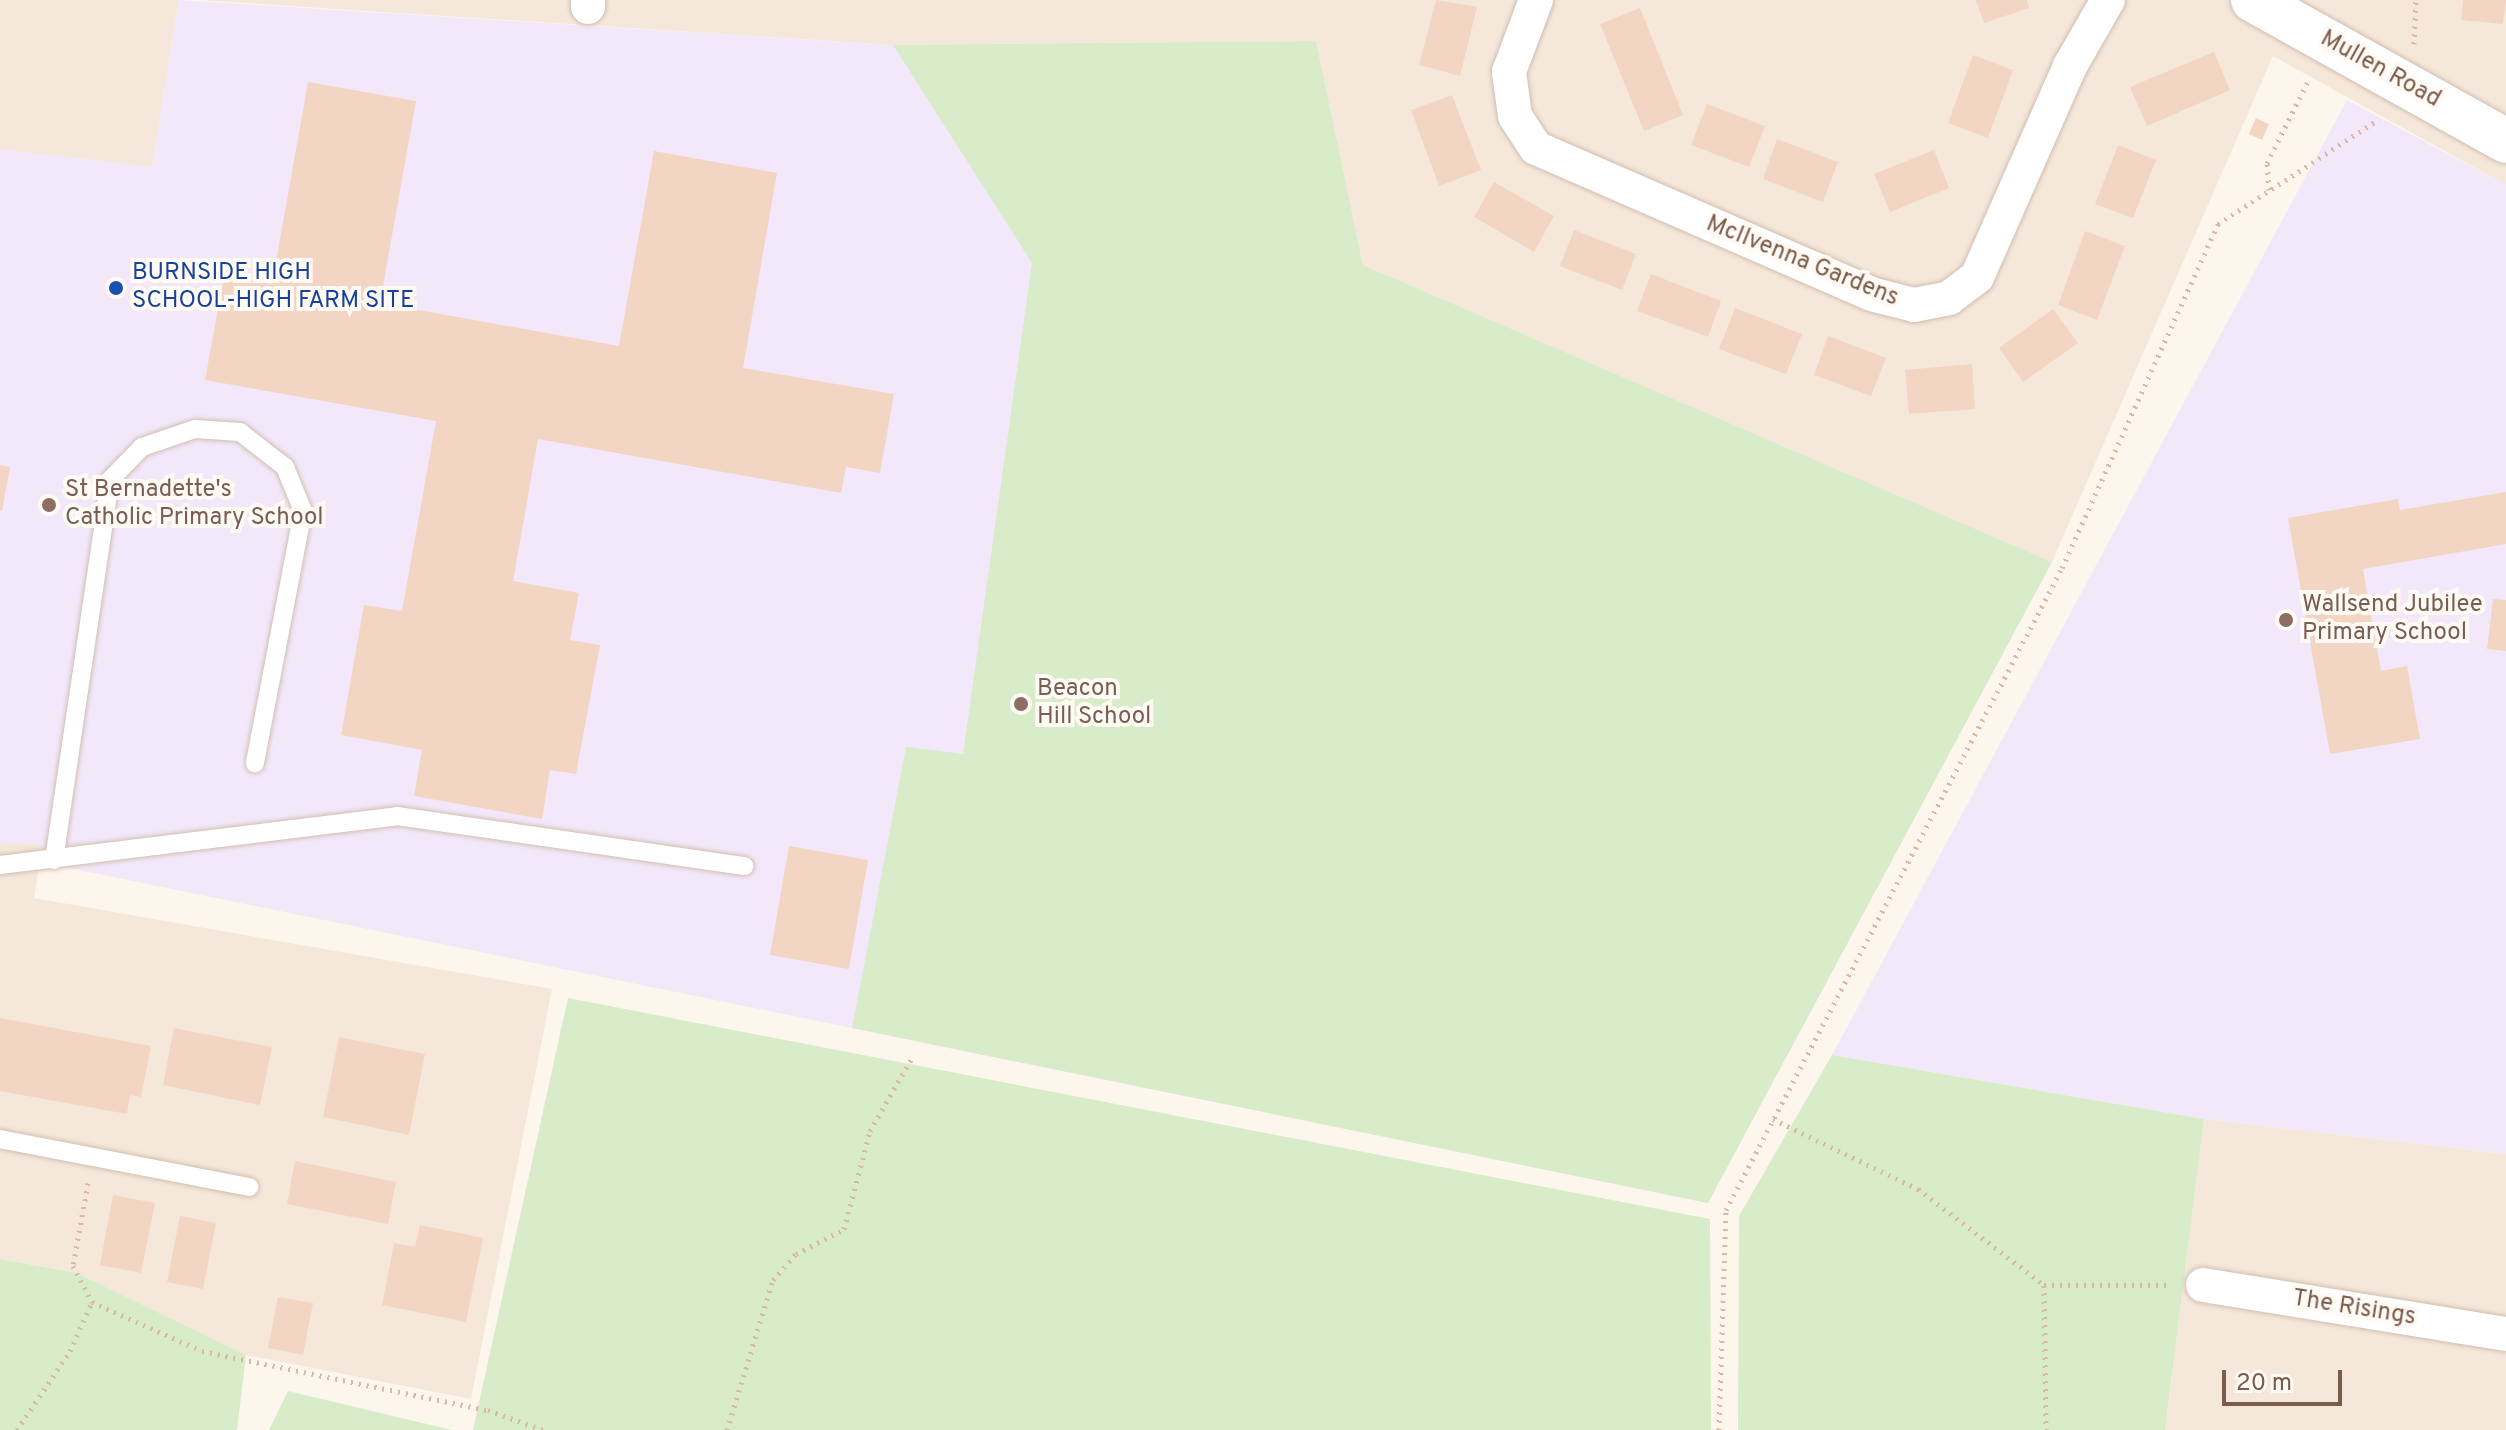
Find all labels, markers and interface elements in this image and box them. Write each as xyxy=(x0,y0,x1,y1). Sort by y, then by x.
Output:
street label: Mullen Road xyxy=(2315,25,2445,115)
street label: McIlvenna Gardens xyxy=(1702,210,1902,314)
place label: BURNSIDE HIGH SCHOOL-HIGH FARM SITE xyxy=(132,260,414,316)
marker: BURNSIDE HIGH SCHOOL-HIGH FARM SITE xyxy=(107,279,125,297)
place label: St Bernadette's Catholic Primary School xyxy=(65,477,324,533)
marker: St Bernadette's Catholic Primary School xyxy=(40,496,58,514)
place label: Wallsend Jubilee Primary School xyxy=(2302,592,2483,648)
marker: Wallsend Jubilee Primary School xyxy=(2277,611,2295,629)
place label: Beacon Hill School xyxy=(1037,676,1151,732)
marker: Beacon Hill School xyxy=(1012,695,1030,713)
street label: The Risings xyxy=(2290,1285,2418,1333)
scale bar xyxy=(2226,1354,2346,1404)
text: 20 m xyxy=(2236,1369,2292,1399)

